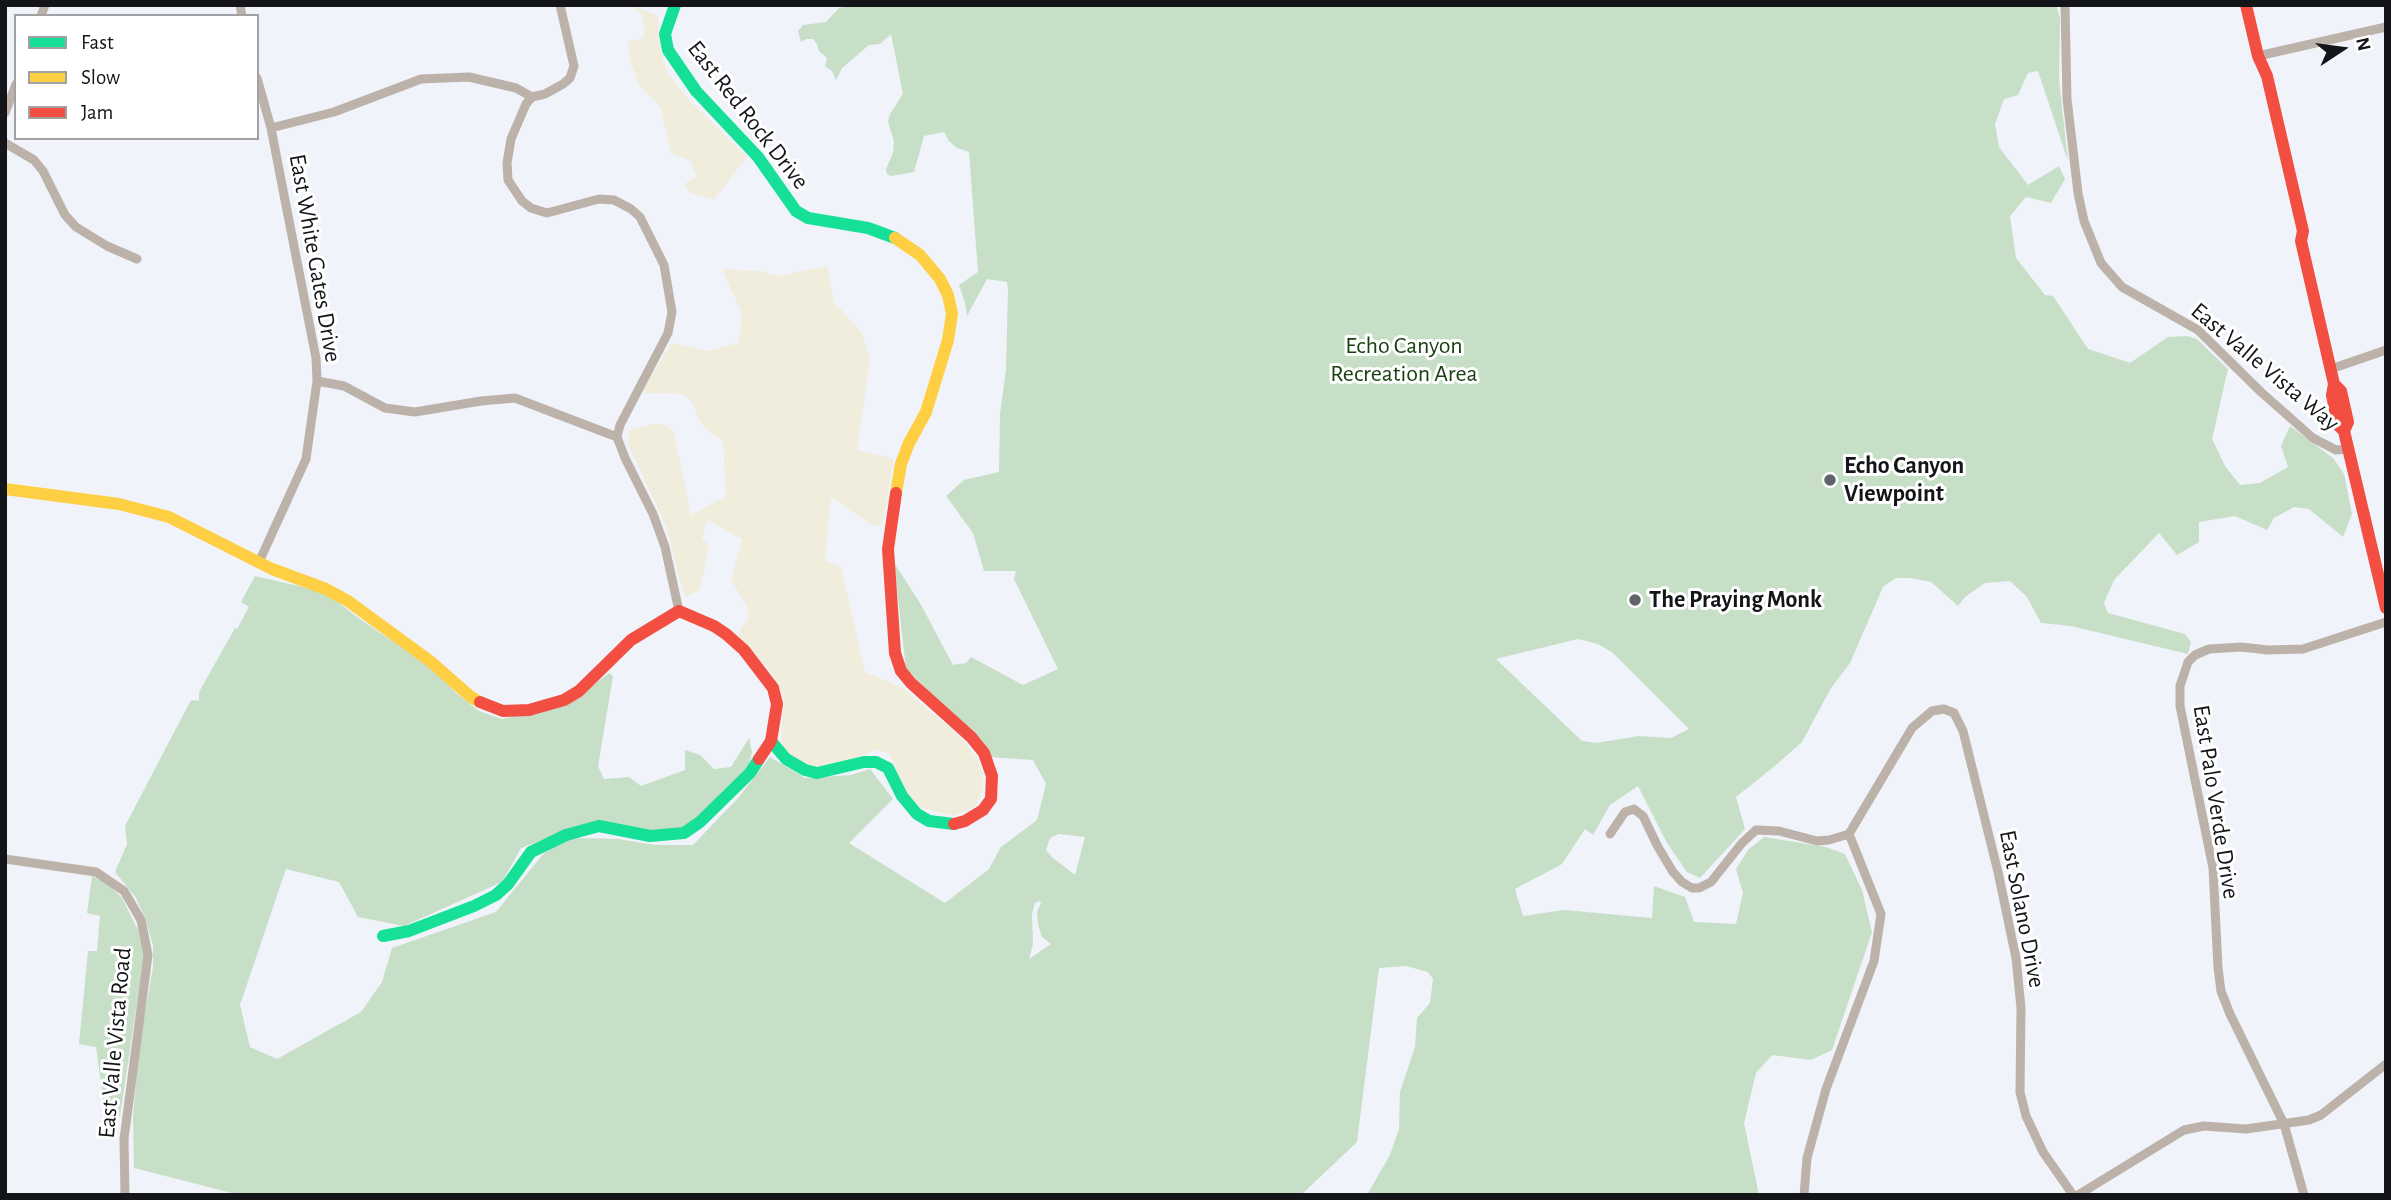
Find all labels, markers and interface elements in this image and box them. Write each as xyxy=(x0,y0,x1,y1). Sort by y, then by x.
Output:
legend xyxy=(14,14,259,140)
north arrow xyxy=(2307,14,2377,84)
text: Fast xyxy=(81,32,114,53)
street label: East Red Rock Drive xyxy=(681,35,815,195)
text: N xyxy=(2352,36,2374,53)
text: Slow xyxy=(81,67,120,88)
text: Jam xyxy=(81,102,113,123)
street label: East White Gates Drive xyxy=(283,152,347,364)
street label: East Valle Vista Way xyxy=(2185,297,2345,437)
park label: Echo Canyon Recreation Area xyxy=(1330,332,1478,388)
place label: Echo Canyon Viewpoint xyxy=(1844,452,1964,508)
marker: Echo Canyon Viewpoint xyxy=(1822,472,1838,488)
place label: The Praying Monk xyxy=(1649,586,1822,614)
marker: The Praying Monk xyxy=(1627,592,1643,608)
street label: East Palo Verde Drive xyxy=(2186,703,2246,901)
street label: East Solano Drive xyxy=(1993,828,2051,990)
street label: East Valle Vista Road xyxy=(92,946,138,1140)

